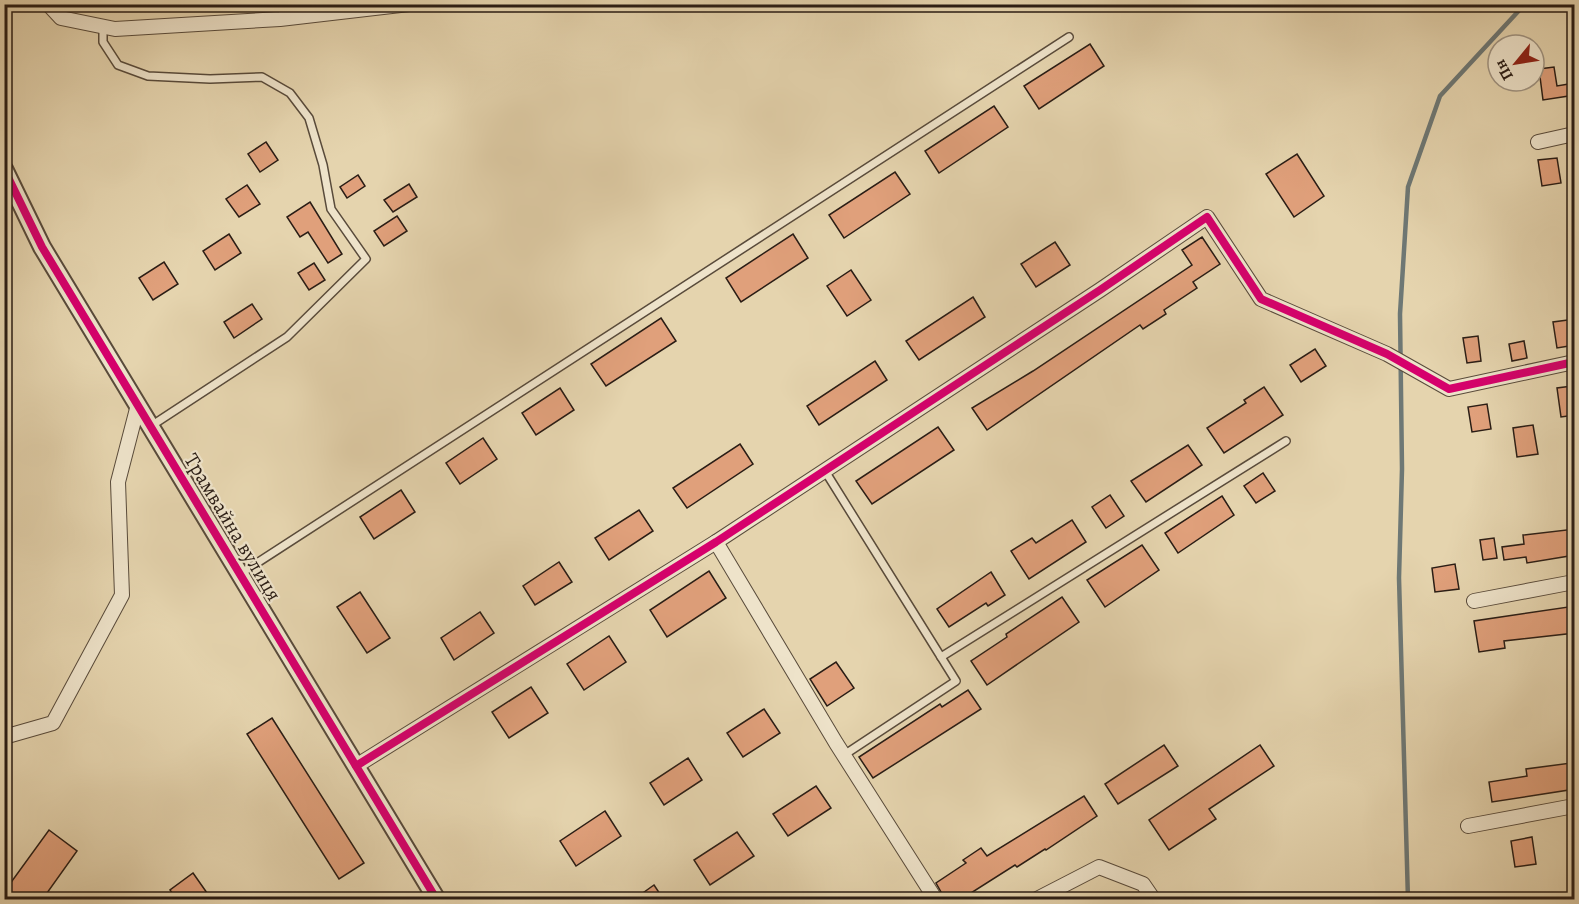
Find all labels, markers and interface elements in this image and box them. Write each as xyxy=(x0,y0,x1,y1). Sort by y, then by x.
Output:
north arrow xyxy=(1486,33,1546,93)
text: Пн xyxy=(1489,55,1519,85)
street label: Трамвайна вулиця xyxy=(178,448,288,606)

